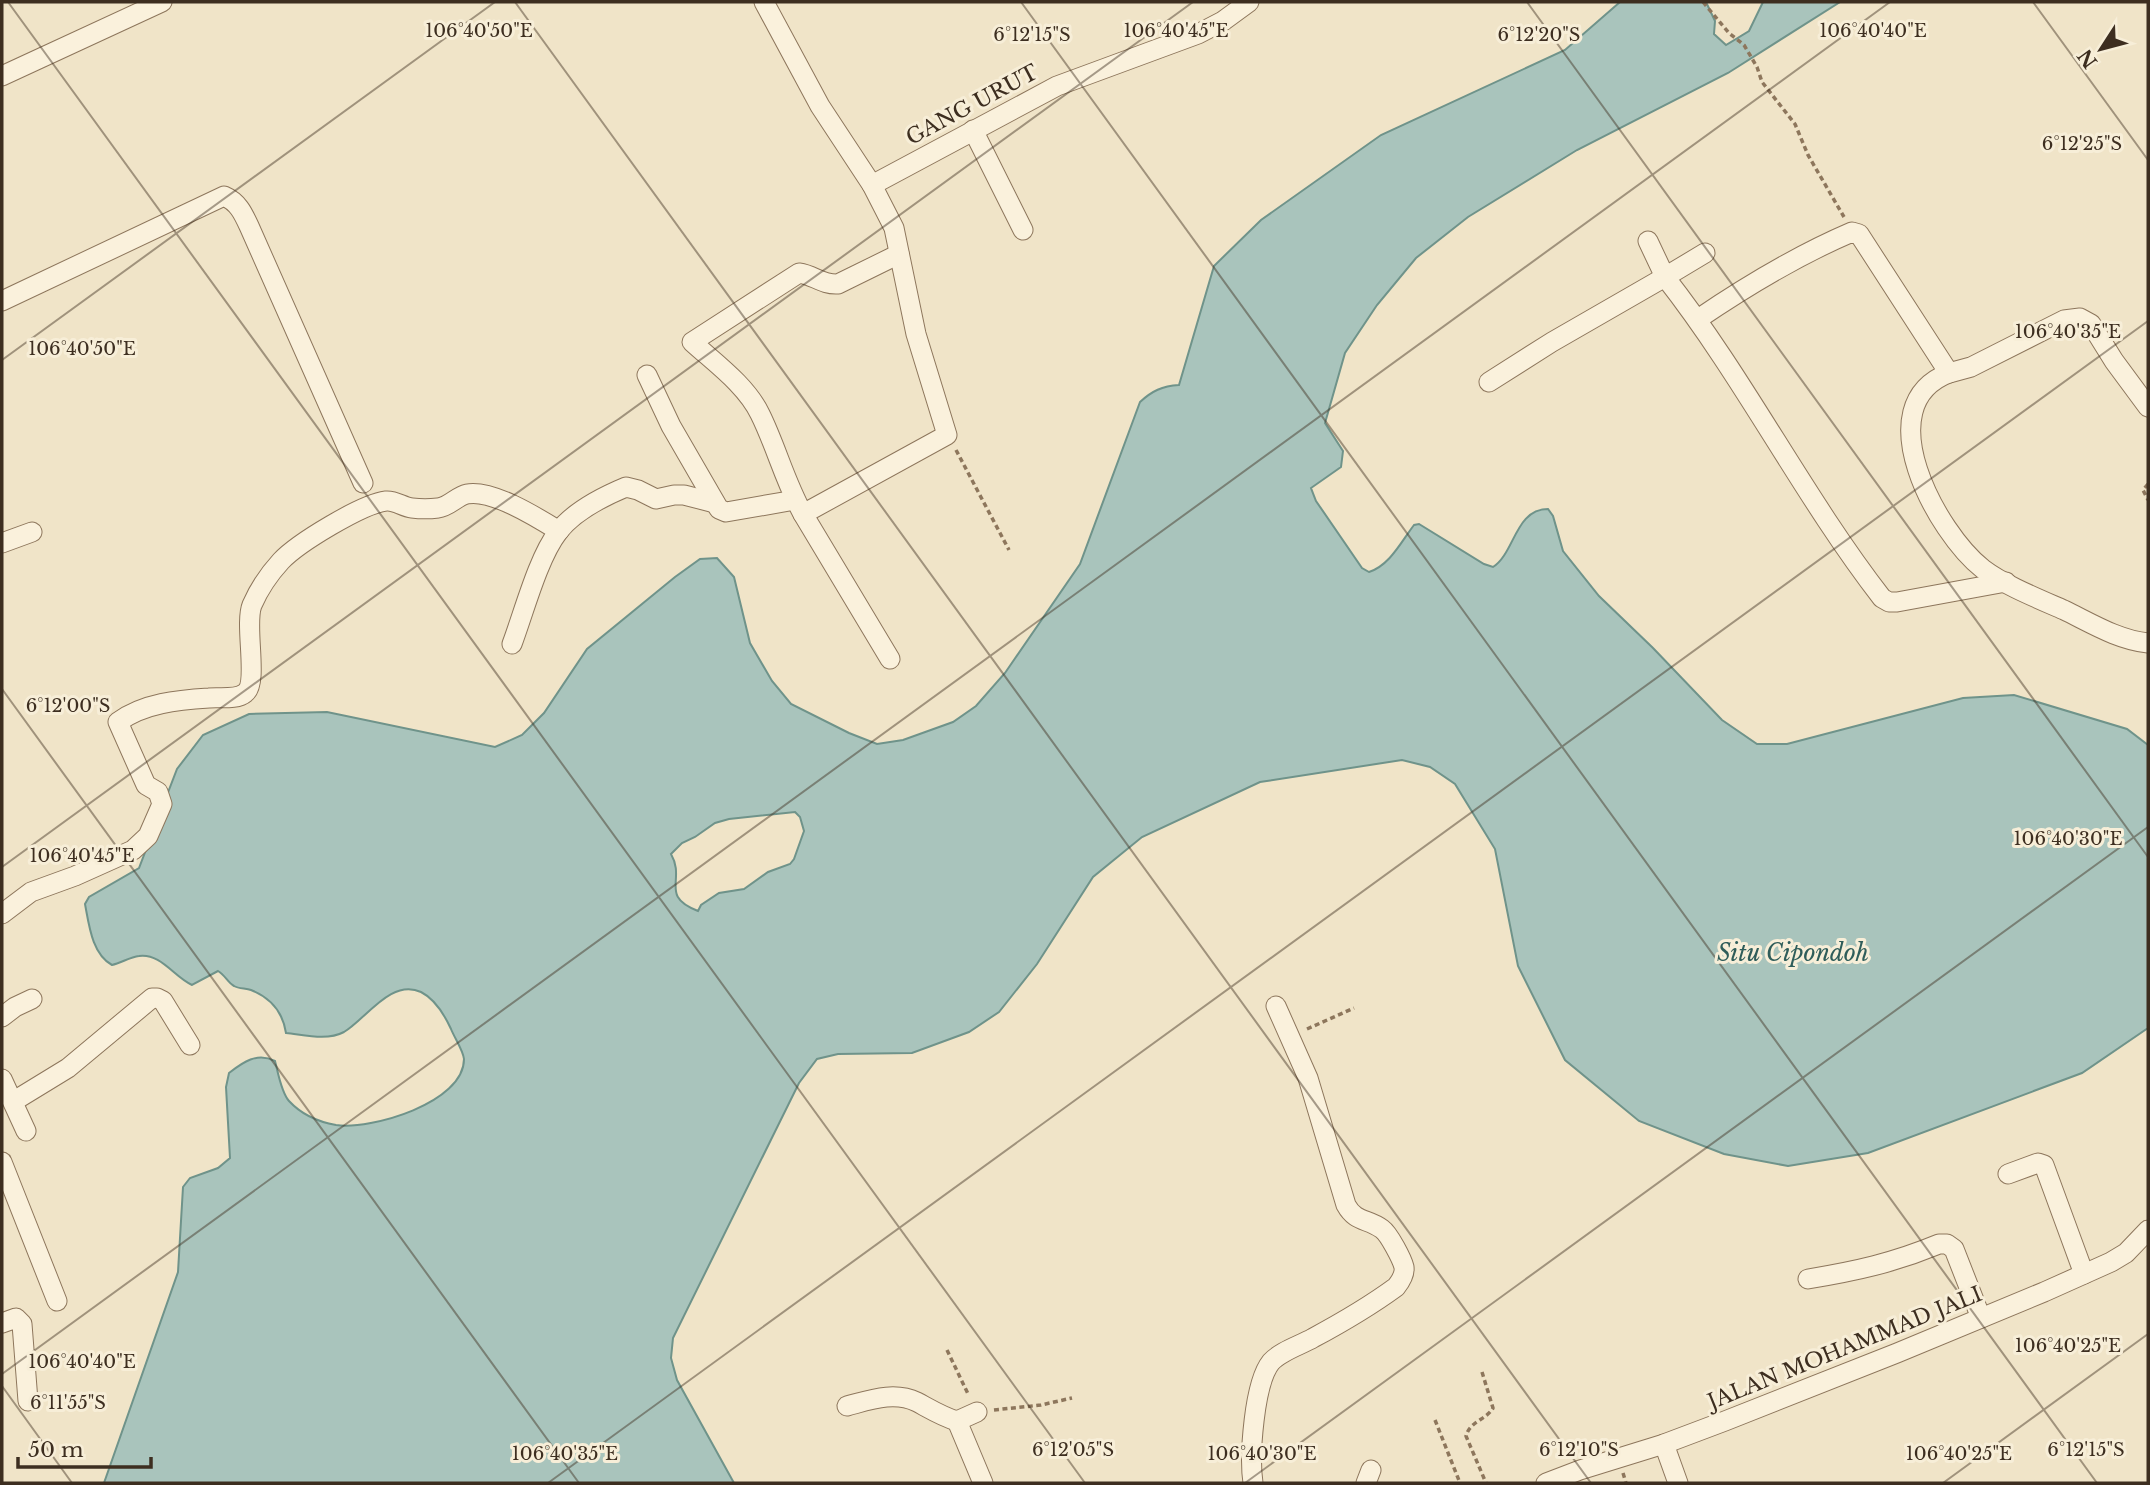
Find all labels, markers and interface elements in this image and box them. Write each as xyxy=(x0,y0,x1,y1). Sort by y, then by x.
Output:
north arrow xyxy=(2066,14,2136,84)
text: 106°40'50"E xyxy=(425,20,533,42)
text: 106°40'45"E xyxy=(1123,20,1229,42)
text: 106°40'40"E xyxy=(1819,20,1927,42)
text: 6°12'15"S xyxy=(993,24,1071,46)
text: 6°12'20"S xyxy=(1498,24,1580,46)
text: N xyxy=(2073,45,2102,73)
street label: GANG URUT xyxy=(901,59,1043,151)
text: 6°12'25"S xyxy=(2042,133,2122,155)
text: 106°40'35"E xyxy=(2015,321,2121,343)
text: 106°40'50"E xyxy=(28,338,136,360)
text: 6°12'00"S xyxy=(26,695,110,717)
text: 106°40'30"E xyxy=(2014,828,2122,850)
text: 106°40'45"E xyxy=(29,845,135,867)
water label: Situ Cipondoh xyxy=(1717,939,1869,967)
street label: JALAN MOHAMMAD JALI xyxy=(1701,1281,1986,1416)
text: 106°40'25"E xyxy=(2015,1335,2121,1357)
text: 106°40'40"E xyxy=(28,1351,136,1373)
text: 6°11'55"S xyxy=(30,1392,106,1414)
scale bar xyxy=(18,1426,150,1470)
text: 50 m xyxy=(28,1437,84,1463)
text: 6°12'05"S xyxy=(1032,1439,1114,1461)
text: 6°12'10"S xyxy=(1539,1439,1619,1461)
text: 6°12'15"S xyxy=(2047,1439,2125,1461)
text: 106°40'35"E xyxy=(512,1443,618,1465)
text: 106°40'30"E xyxy=(1208,1443,1316,1465)
text: 106°40'25"E xyxy=(1906,1443,2012,1465)

